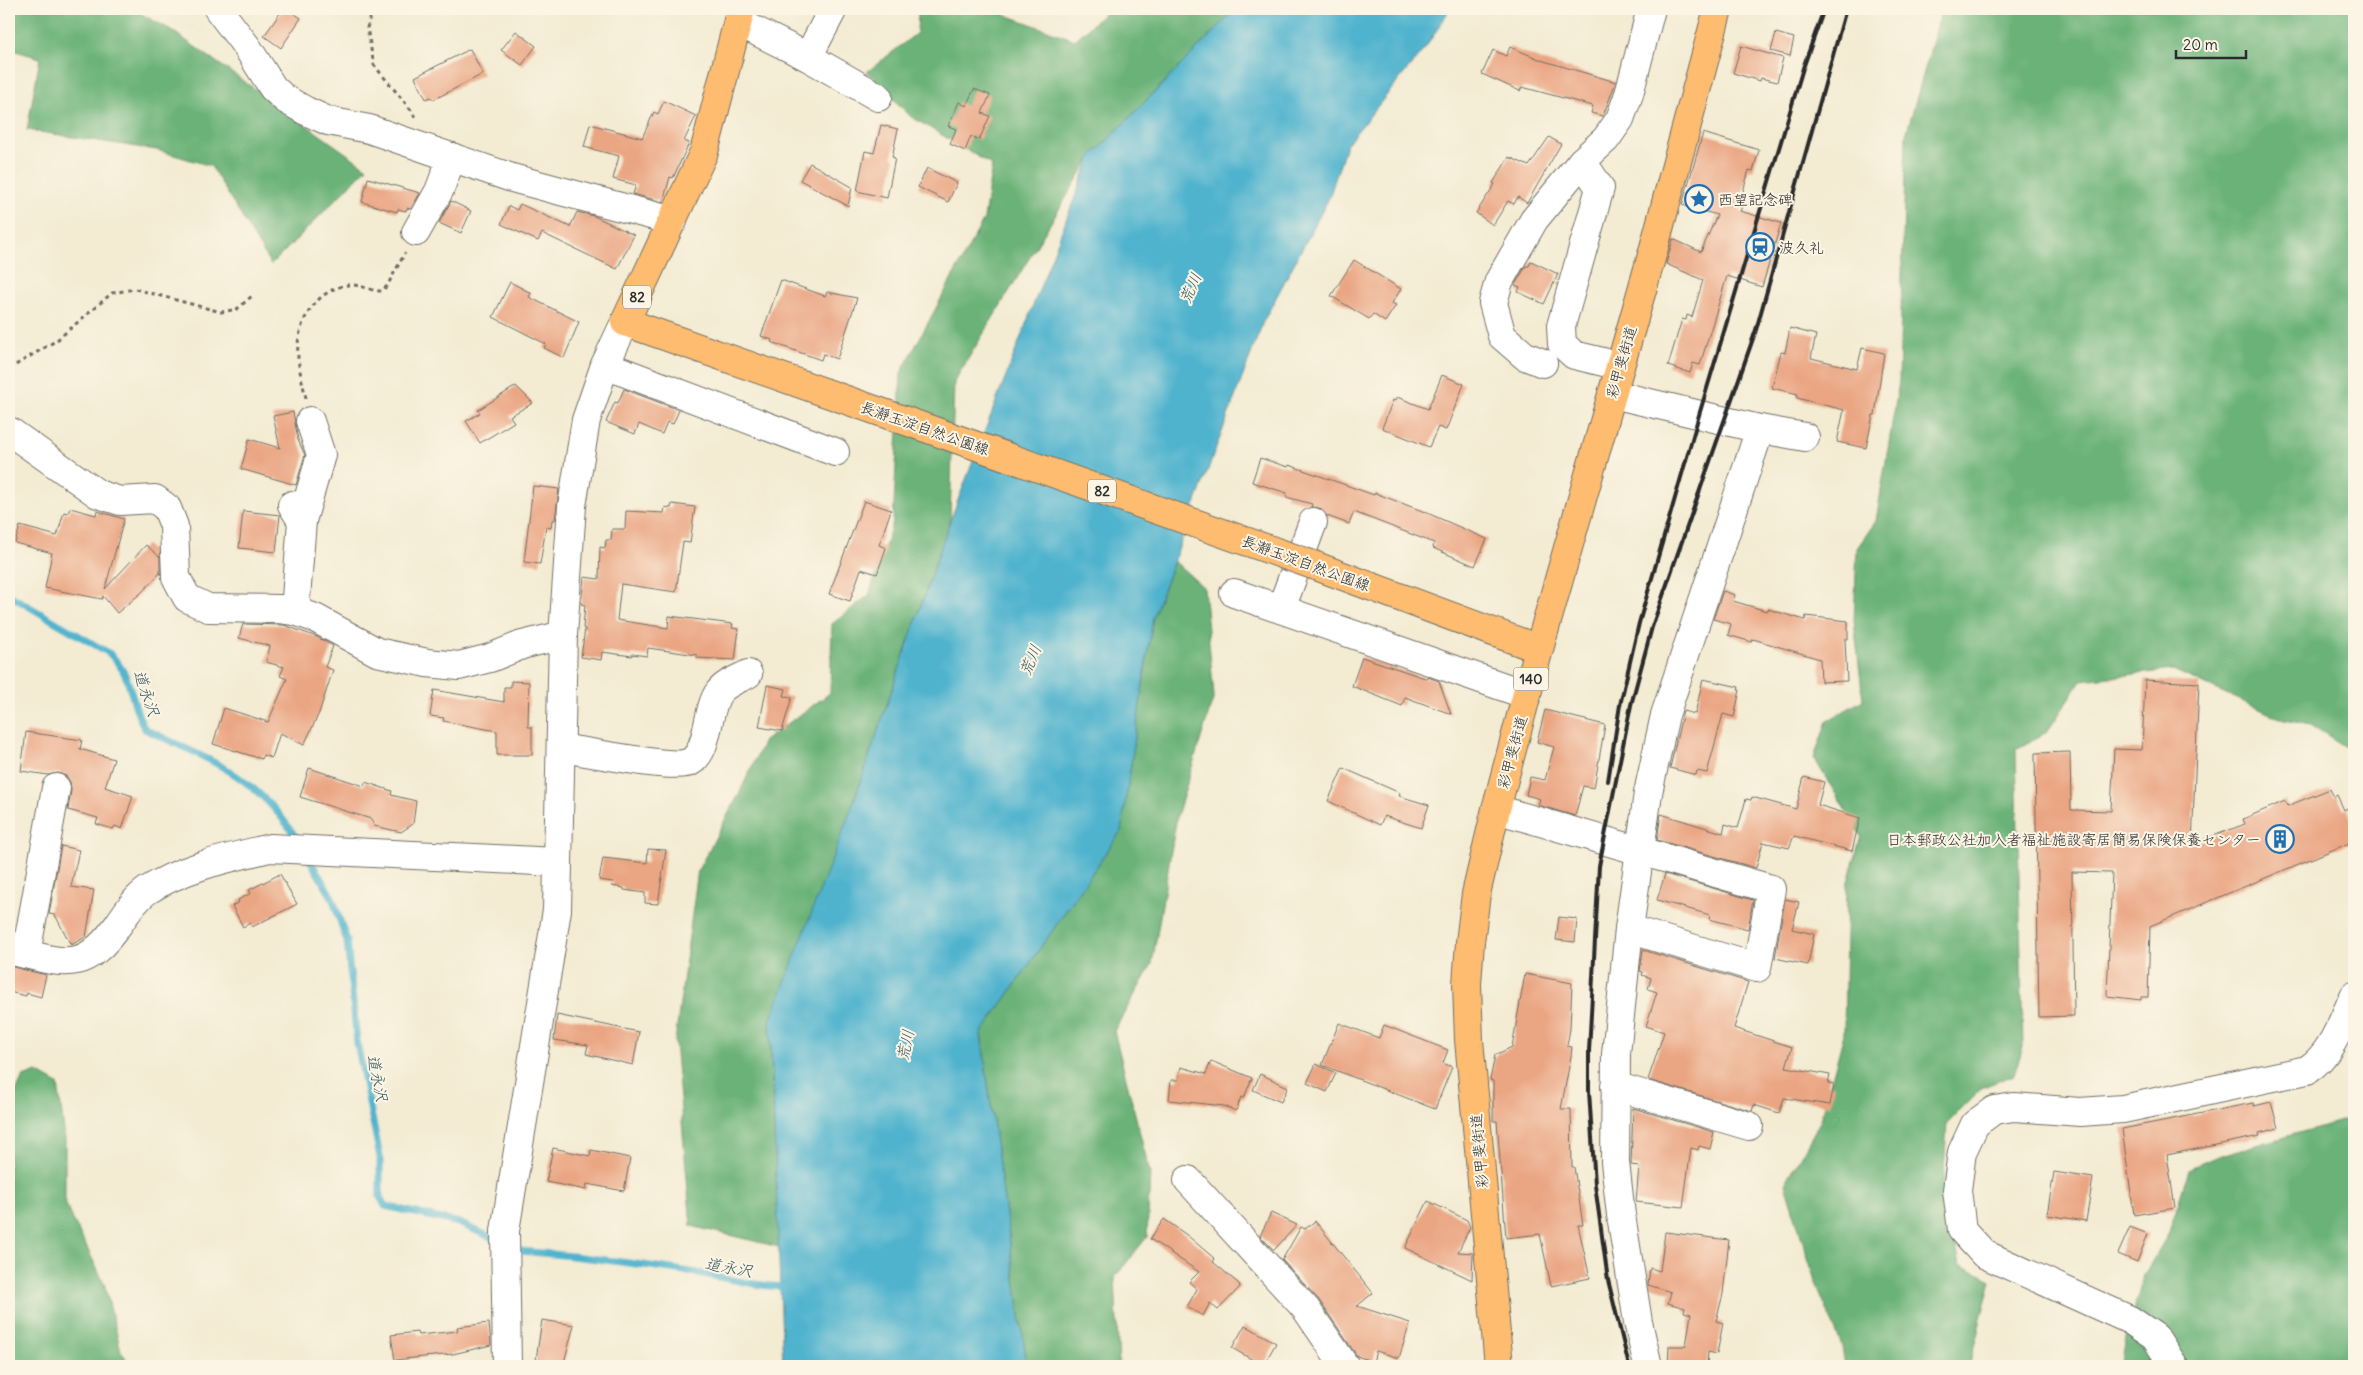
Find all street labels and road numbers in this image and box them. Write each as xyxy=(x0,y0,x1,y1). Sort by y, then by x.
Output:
road number: 82 xyxy=(623,286,651,308)
street label: 彩甲斐街道 xyxy=(1602,323,1640,401)
street label: 長瀞玉淀自然公園線 xyxy=(858,397,992,459)
road number: 82 xyxy=(1088,480,1116,502)
street label: 長瀞玉淀自然公園線 xyxy=(1239,531,1373,595)
road number: 140 xyxy=(1514,668,1548,691)
street label: 彩甲斐街道 xyxy=(1493,713,1531,791)
street label: 彩甲斐街道 xyxy=(1466,1113,1492,1189)

